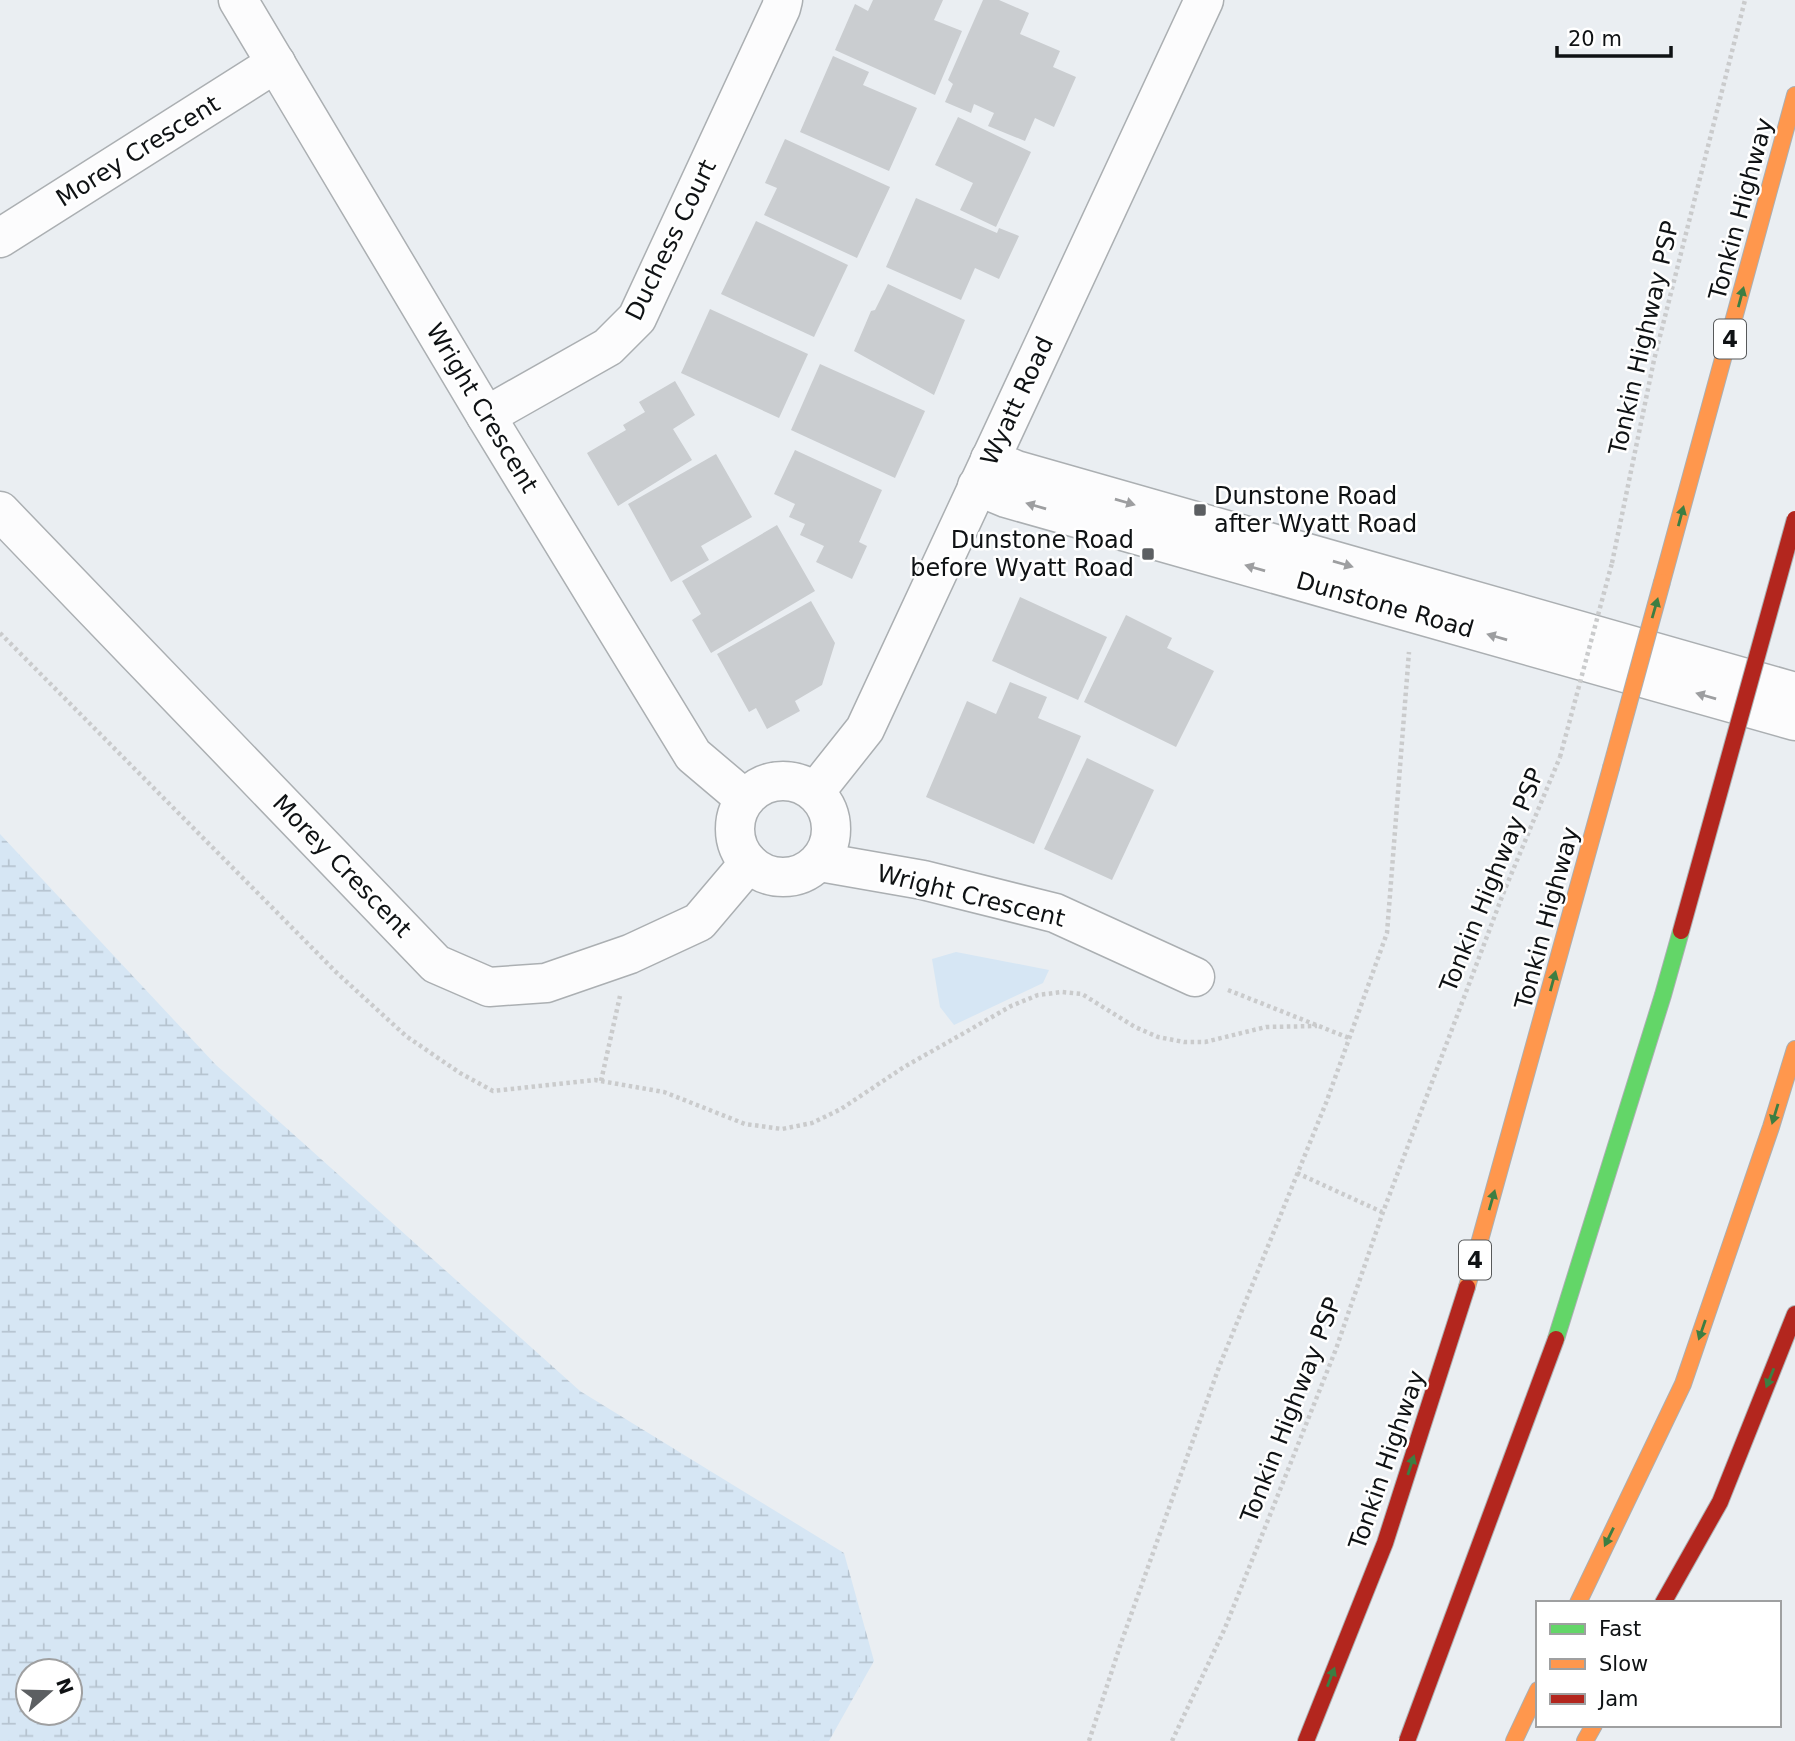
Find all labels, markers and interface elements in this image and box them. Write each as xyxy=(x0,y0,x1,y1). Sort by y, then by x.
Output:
scale bar xyxy=(1557,14,1671,58)
text: 20 m xyxy=(1568,27,1622,51)
street label: Morey Crescent xyxy=(51,90,225,212)
street label: Tonkin Highway xyxy=(1703,115,1779,304)
street label: Duchess Court xyxy=(620,155,722,325)
street label: Tonkin Highway PSP xyxy=(1603,218,1685,459)
one-way arrow xyxy=(1737,286,1747,307)
street label: Wright Crescent xyxy=(420,318,544,498)
road number: 4 xyxy=(1714,320,1746,358)
street label: Wyatt Road xyxy=(975,332,1059,470)
place label: Dunstone Road after Wyatt Road xyxy=(1214,482,1417,538)
one-way arrow xyxy=(1115,497,1136,507)
one-way arrow xyxy=(1025,501,1046,511)
marker: Dunstone Road after Wyatt Road xyxy=(1192,502,1208,518)
one-way arrow xyxy=(1676,505,1687,527)
place label: Dunstone Road before Wyatt Road xyxy=(910,526,1134,582)
marker: Dunstone Road before Wyatt Road xyxy=(1140,546,1156,562)
one-way arrow xyxy=(1333,559,1355,570)
one-way arrow xyxy=(1244,563,1265,573)
street label: Dunstone Road xyxy=(1293,566,1477,644)
one-way arrow xyxy=(1650,597,1661,619)
one-way arrow xyxy=(1487,631,1508,641)
one-way arrow xyxy=(1695,690,1716,700)
street label: Tonkin Highway PSP xyxy=(1434,764,1550,996)
street label: Morey Crescent xyxy=(267,789,417,943)
street label: Tonkin Highway xyxy=(1509,824,1585,1012)
street label: Wright Crescent xyxy=(874,859,1068,933)
one-way arrow xyxy=(1548,970,1559,992)
one-way arrow xyxy=(1770,1104,1780,1125)
one-way arrow xyxy=(1488,1190,1498,1211)
road number: 4 xyxy=(1459,1240,1491,1280)
street label: Tonkin Highway PSP xyxy=(1235,1293,1347,1528)
one-way arrow xyxy=(1696,1319,1707,1340)
street label: Tonkin Highway xyxy=(1343,1367,1431,1554)
one-way arrow xyxy=(1764,1367,1775,1388)
one-way arrow xyxy=(1406,1454,1417,1475)
one-way arrow xyxy=(1603,1527,1615,1547)
legend xyxy=(1536,1601,1781,1727)
text: Fast xyxy=(1599,1617,1641,1641)
text: Slow xyxy=(1599,1652,1648,1676)
north arrow xyxy=(14,1657,84,1727)
one-way arrow xyxy=(1326,1667,1337,1688)
text: N xyxy=(52,1675,78,1697)
text: Jam xyxy=(1597,1687,1639,1711)

